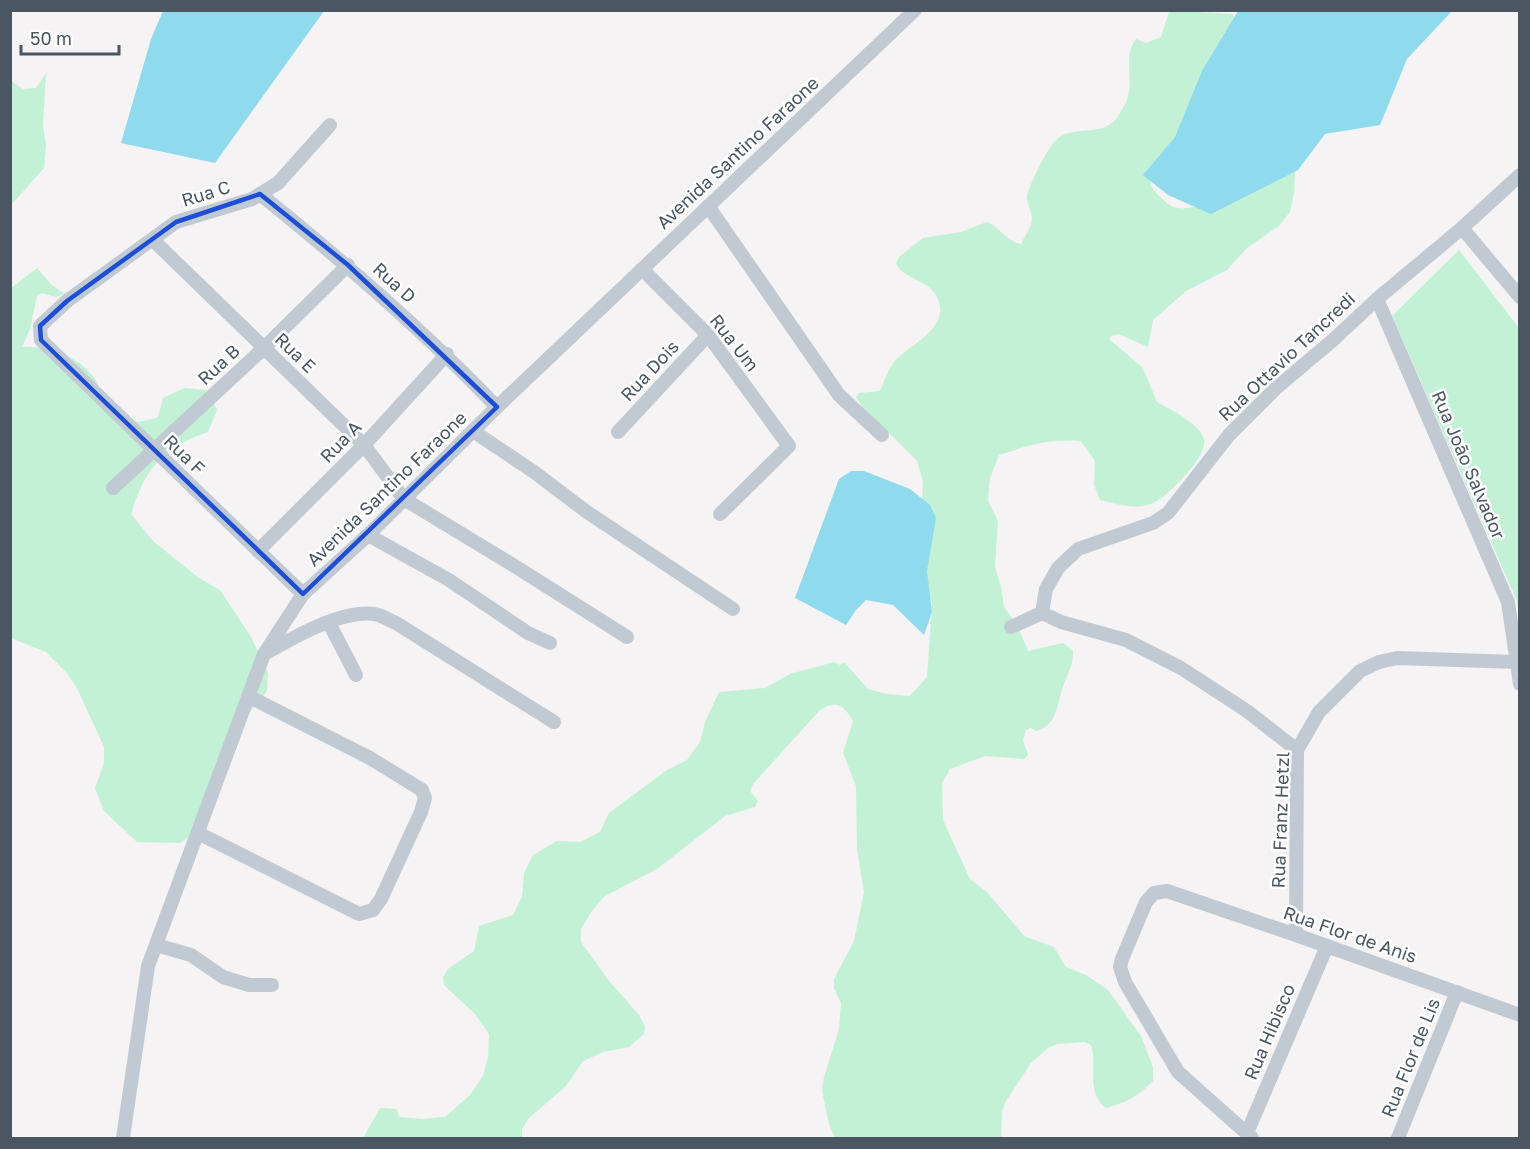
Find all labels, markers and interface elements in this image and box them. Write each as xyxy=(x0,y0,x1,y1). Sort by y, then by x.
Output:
scale bar xyxy=(21,18,118,56)
text: 50 m xyxy=(30,27,72,49)
street label: Avenida Santino Faraone xyxy=(652,71,823,233)
street label: Rua C xyxy=(179,175,233,211)
street label: Rua D xyxy=(369,257,421,307)
street label: Rua Ottavio Tancredi xyxy=(1213,287,1359,425)
street label: Rua Um xyxy=(706,309,764,375)
street label: Rua E xyxy=(271,328,321,377)
street label: Rua Dois xyxy=(616,335,683,405)
street label: Rua B xyxy=(193,339,244,389)
street label: Rua João Salvador xyxy=(1428,387,1510,542)
street label: Avenida Santino Faraone xyxy=(302,406,471,570)
street label: Rua A xyxy=(315,416,365,467)
street label: Rua F xyxy=(160,430,210,479)
street label: Rua Franz Hetzl xyxy=(1267,751,1293,889)
street label: Rua Flor de Anis xyxy=(1281,901,1420,967)
street label: Rua Hibisco xyxy=(1239,980,1299,1083)
street label: Rua Flor de Lis xyxy=(1376,995,1444,1120)

